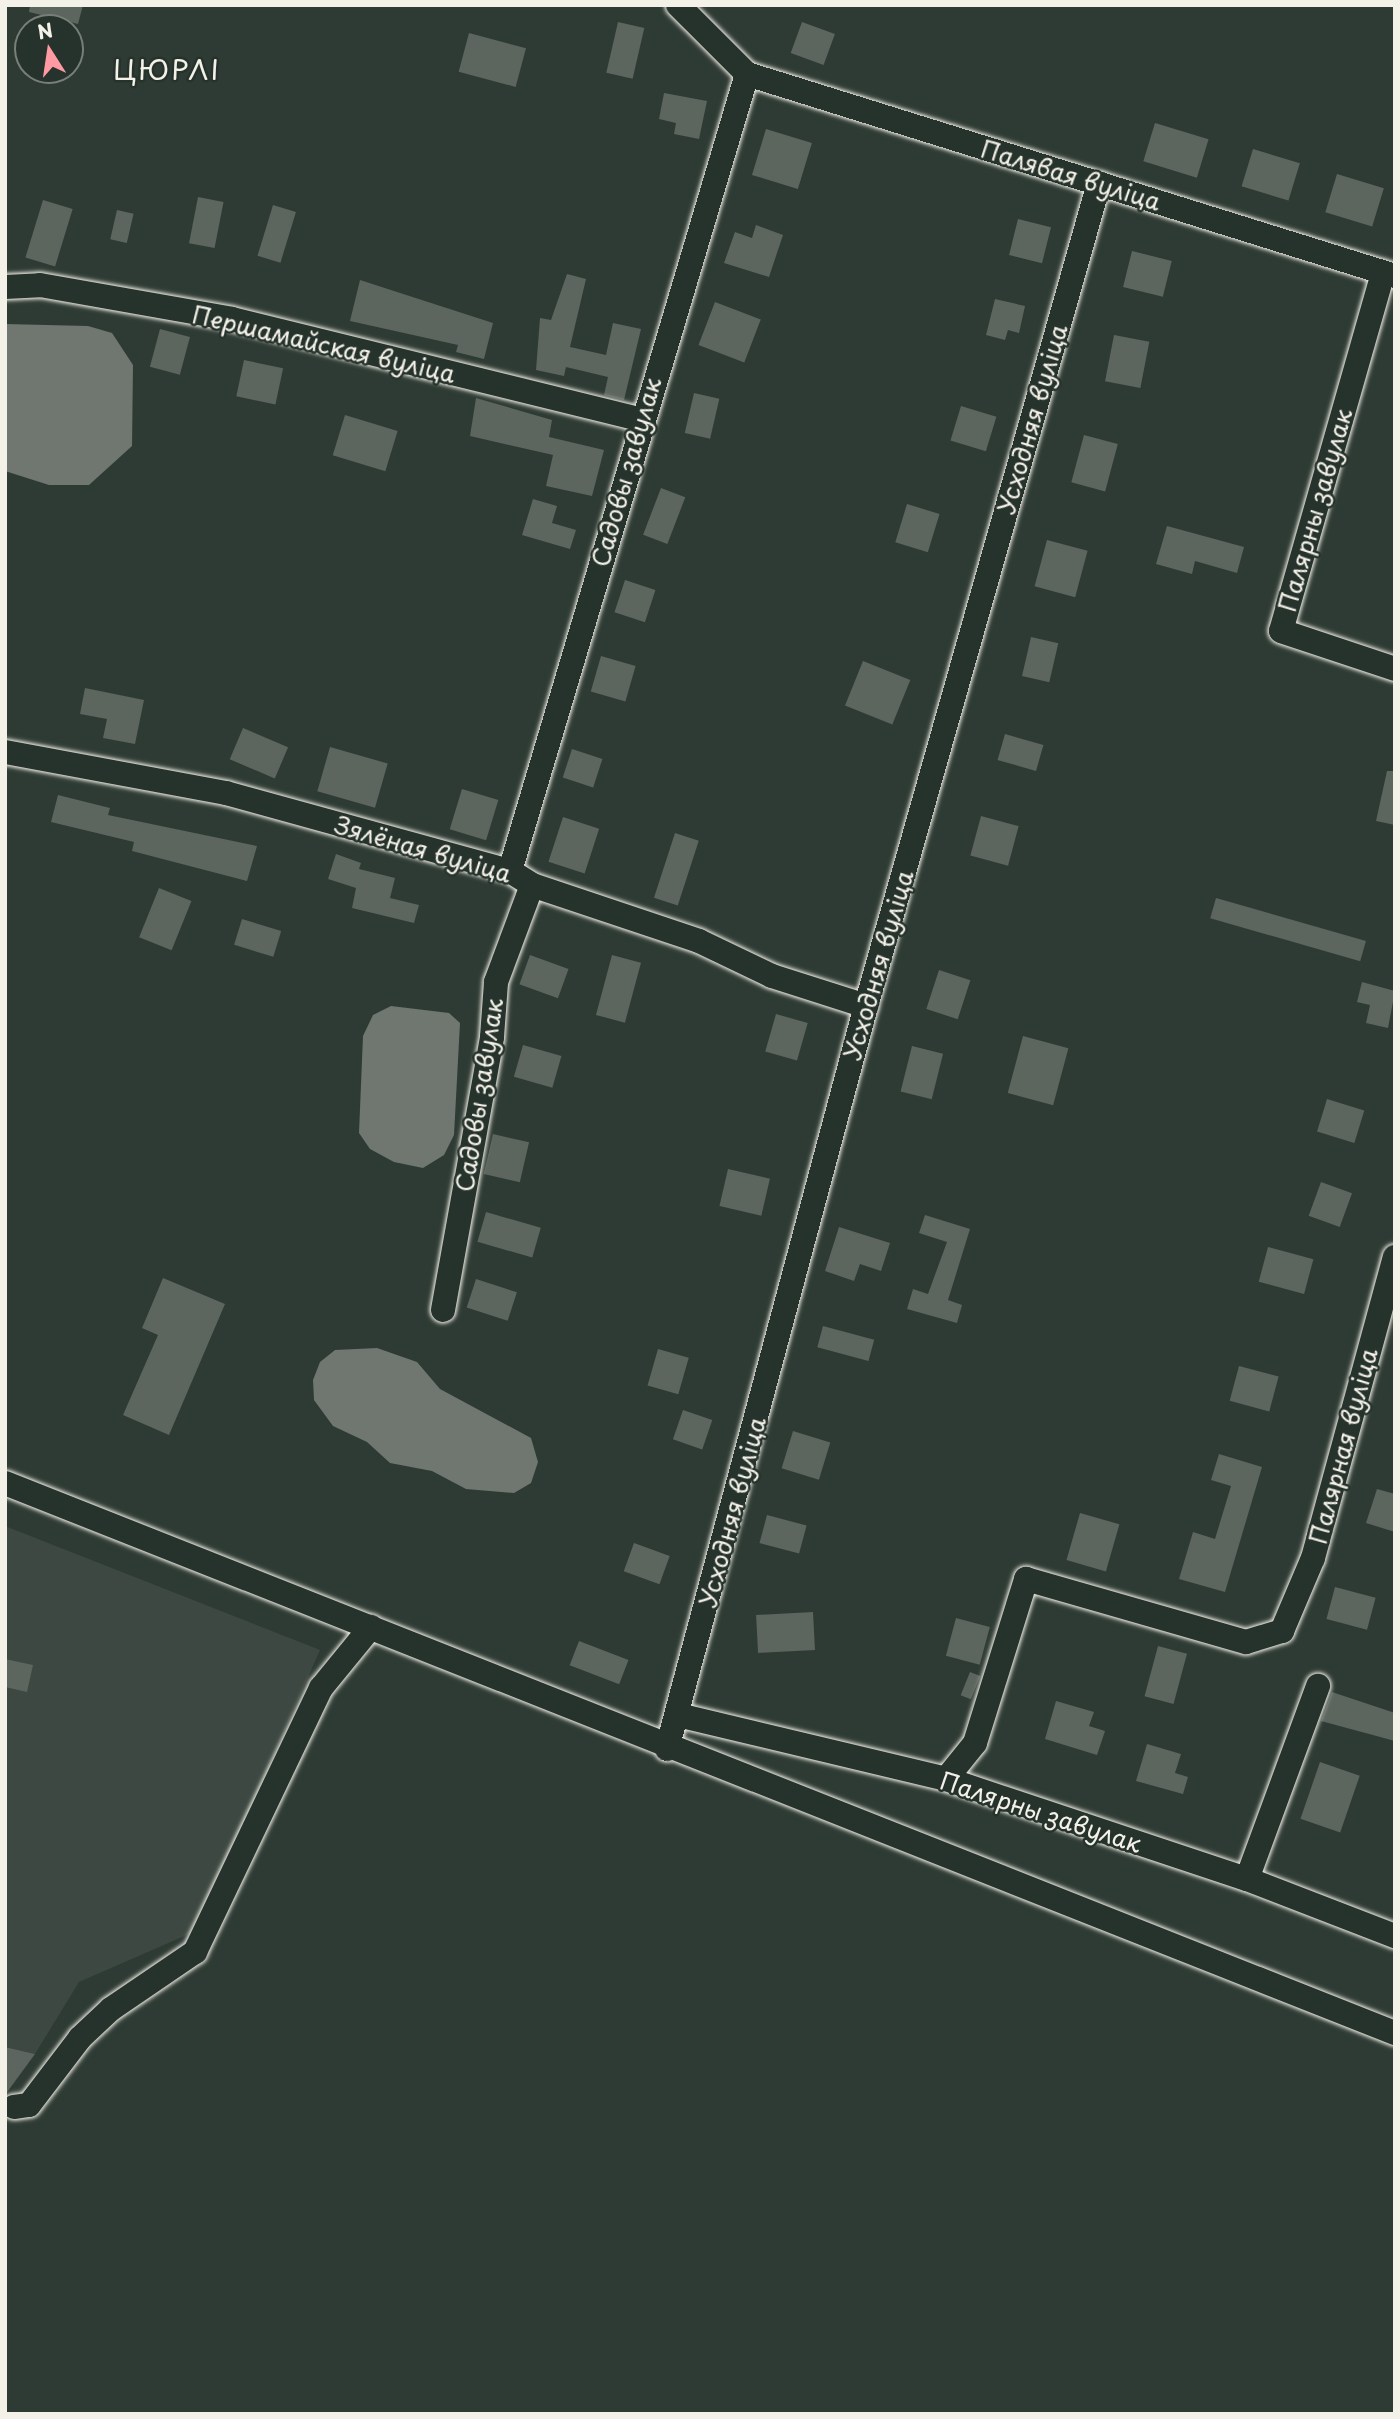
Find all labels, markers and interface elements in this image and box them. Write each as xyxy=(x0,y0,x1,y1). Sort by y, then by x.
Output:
north arrow xyxy=(14,14,84,84)
text: N xyxy=(35,15,55,46)
district label: ЦЮРЛІ xyxy=(114,52,220,86)
street label: Палявая вуліца xyxy=(977,134,1165,216)
street label: Першамайская вуліца xyxy=(189,300,459,388)
street label: Усходняя вуліца xyxy=(991,321,1073,517)
street label: Садовы завулак xyxy=(585,373,667,571)
street label: Палярны завулак xyxy=(1272,404,1358,616)
street label: Зялёная вуліца xyxy=(331,810,515,888)
street label: Усходняя вуліца xyxy=(837,867,919,1063)
street label: Садовы завулак xyxy=(449,996,509,1194)
street label: Палярная вуліца xyxy=(1303,1345,1383,1547)
street label: Усходняя вуліца xyxy=(693,1413,771,1611)
street label: Палярны завулак xyxy=(935,1765,1147,1859)

